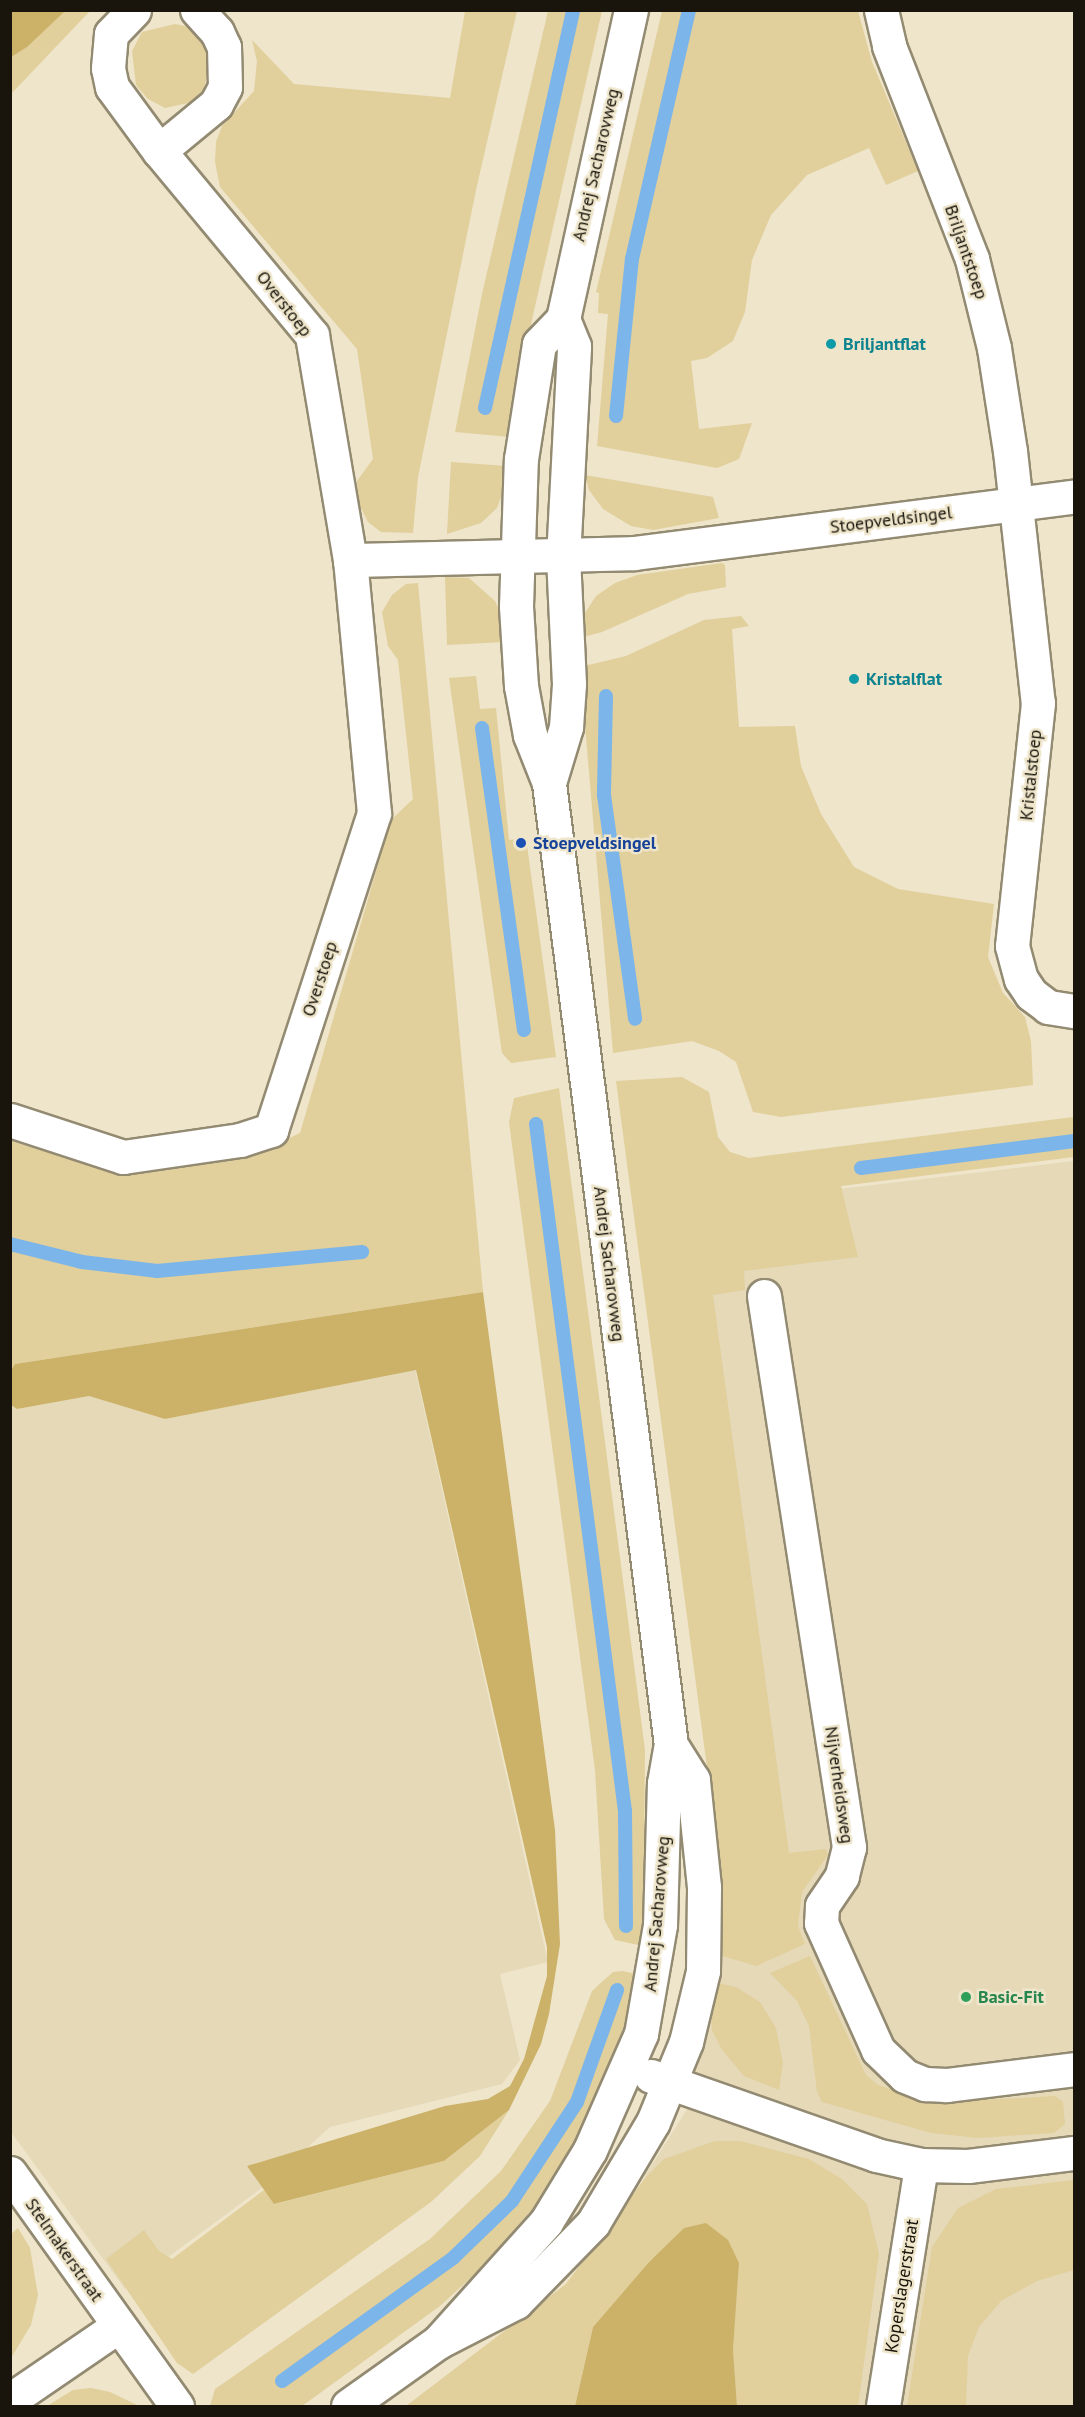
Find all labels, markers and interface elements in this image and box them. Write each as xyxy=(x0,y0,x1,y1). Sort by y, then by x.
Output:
street label: Andrej Sacharovweg xyxy=(568,86,624,244)
street label: Briljantstoep xyxy=(940,202,992,302)
street label: Overstoep xyxy=(252,267,316,341)
place label: Briljantflat xyxy=(843,333,926,355)
marker: Briljantflat xyxy=(824,337,838,351)
street label: Stoepveldsingel xyxy=(829,502,953,538)
place label: Kristalflat xyxy=(866,668,942,690)
marker: Kristalflat xyxy=(847,672,861,686)
street label: Kristalstoep xyxy=(1015,728,1047,822)
place label: Stoepveldsingel xyxy=(533,832,656,854)
marker: Stoepveldsingel xyxy=(514,836,528,850)
street label: Overstoep xyxy=(298,939,342,1019)
street label: Andrej Sacharovweg xyxy=(589,1185,629,1343)
street label: Nijverheidsweg xyxy=(820,1725,858,1845)
street label: Andrej Sacharovweg xyxy=(639,1835,675,1993)
place label: Basic-Fit xyxy=(978,1986,1044,2008)
marker: Basic-Fit xyxy=(959,1990,973,2004)
street label: Stelmakerstraat xyxy=(20,2194,108,2306)
street label: Koperslagerstraat xyxy=(881,2218,923,2354)

